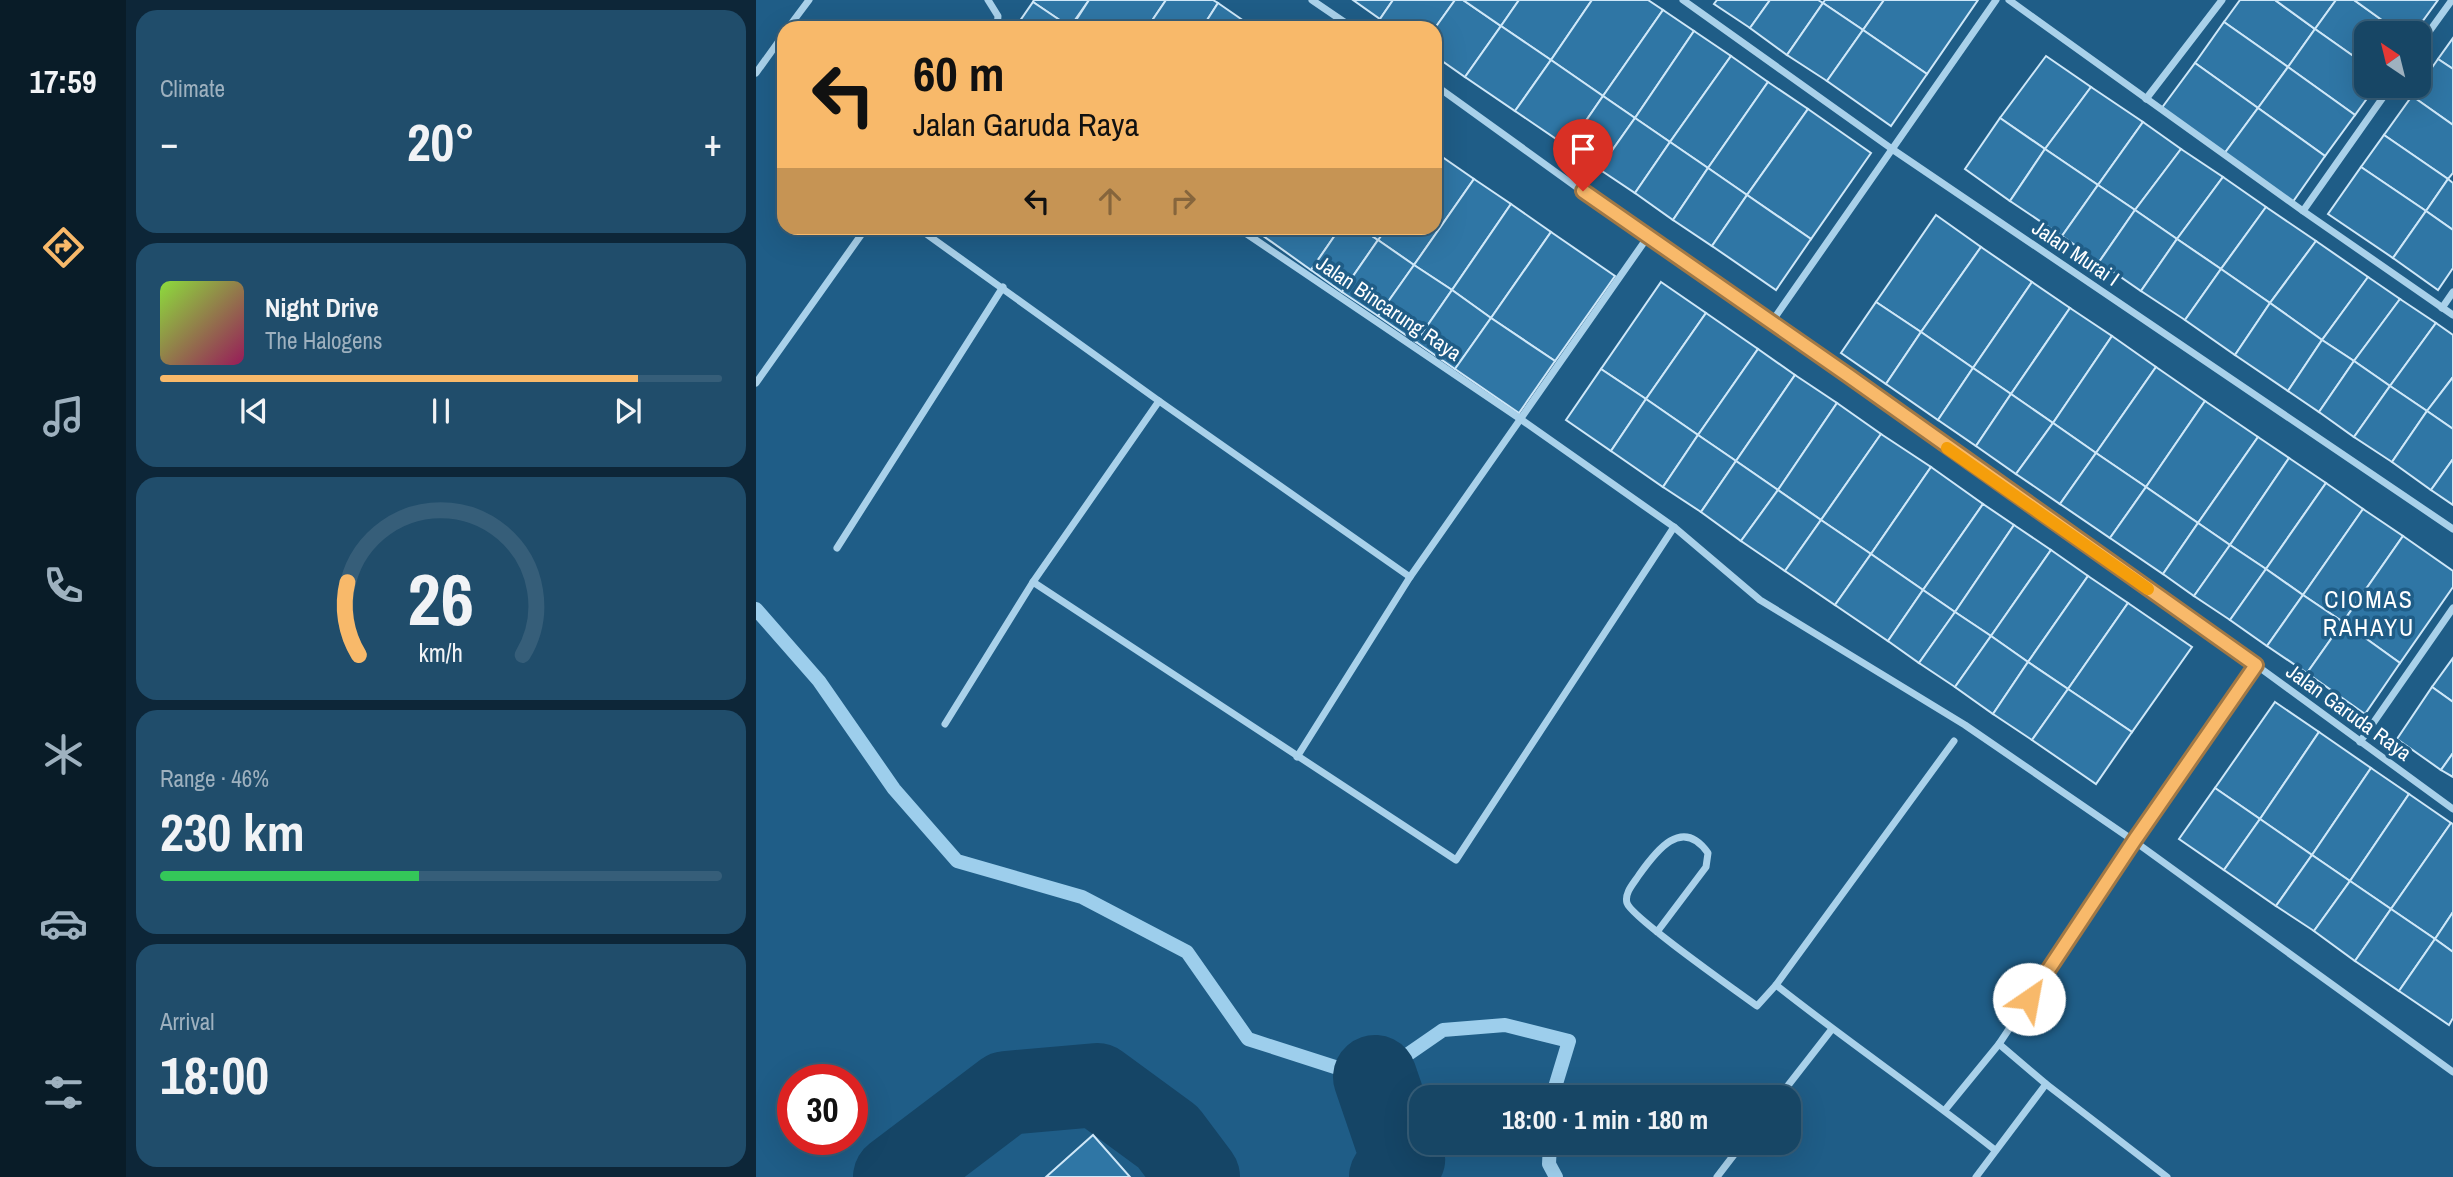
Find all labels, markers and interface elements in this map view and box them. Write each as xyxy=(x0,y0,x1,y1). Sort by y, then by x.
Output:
north arrow xyxy=(2354,21,2431,98)
map controls xyxy=(2354,21,2431,98)
text: 60 m xyxy=(913,40,1005,106)
icon: left xyxy=(798,49,889,140)
text: 17:59 xyxy=(29,60,97,103)
text: Climate xyxy=(160,73,225,104)
text: Jalan Garuda Raya xyxy=(913,103,1139,146)
text: 20° xyxy=(407,107,475,177)
text: − xyxy=(160,117,178,168)
text: + xyxy=(704,117,722,168)
pin xyxy=(1553,119,1613,191)
icon: arrive xyxy=(1564,130,1602,168)
icon: left xyxy=(1018,182,1056,220)
icon: ahead xyxy=(1091,182,1129,220)
icon: right xyxy=(1164,182,1202,220)
street label: Jalan Murai I xyxy=(2027,213,2125,293)
icon: directions xyxy=(39,223,88,272)
street label: Jalan Bincarung Raya xyxy=(1311,249,1468,368)
text: Night Drive xyxy=(265,290,379,325)
text: The Halogens xyxy=(265,325,382,356)
icon: music xyxy=(39,392,88,441)
icon: previous xyxy=(235,392,273,430)
icon: pause xyxy=(422,392,460,430)
icon: next xyxy=(609,392,647,430)
text: 26 xyxy=(408,550,474,648)
icon: phone xyxy=(39,561,88,610)
district label: CIOMAS RAHAYU xyxy=(2323,583,2415,643)
text: km/h xyxy=(419,635,463,669)
street label: Jalan Garuda Raya xyxy=(2280,657,2418,768)
icon: climate xyxy=(39,730,88,779)
text: Range · 46% xyxy=(160,763,269,794)
text: 230 km xyxy=(160,797,305,867)
icon: car xyxy=(39,899,88,948)
position arrow xyxy=(1992,962,2066,1036)
text: Arrival xyxy=(160,1006,215,1037)
text: 18:00 xyxy=(160,1040,269,1110)
speed limit sign: 30 xyxy=(777,1064,868,1155)
icon: filters xyxy=(39,1068,88,1117)
text: 18:00 · 1 min · 180 m xyxy=(1502,1102,1708,1137)

